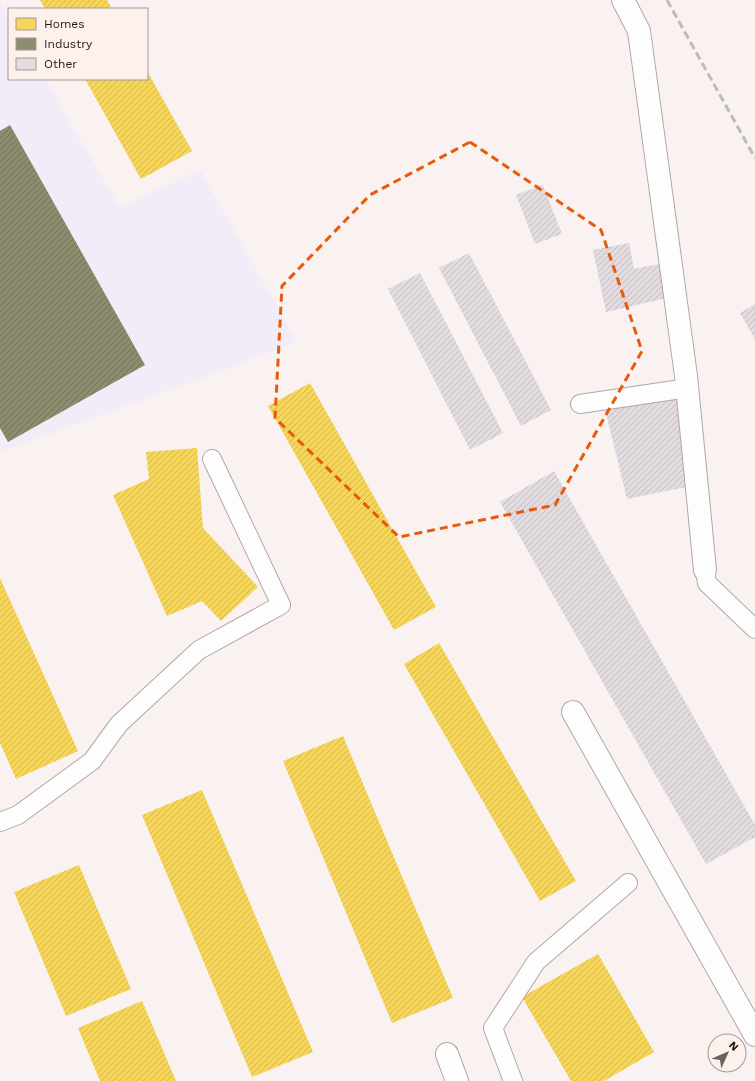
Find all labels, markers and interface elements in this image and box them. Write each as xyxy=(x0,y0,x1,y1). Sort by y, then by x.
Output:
legend xyxy=(8,8,148,80)
text: Homes xyxy=(44,17,85,31)
text: Industry xyxy=(44,37,93,51)
text: Other xyxy=(44,57,77,71)
north arrow xyxy=(707,1033,747,1073)
text: N xyxy=(726,1039,741,1054)

